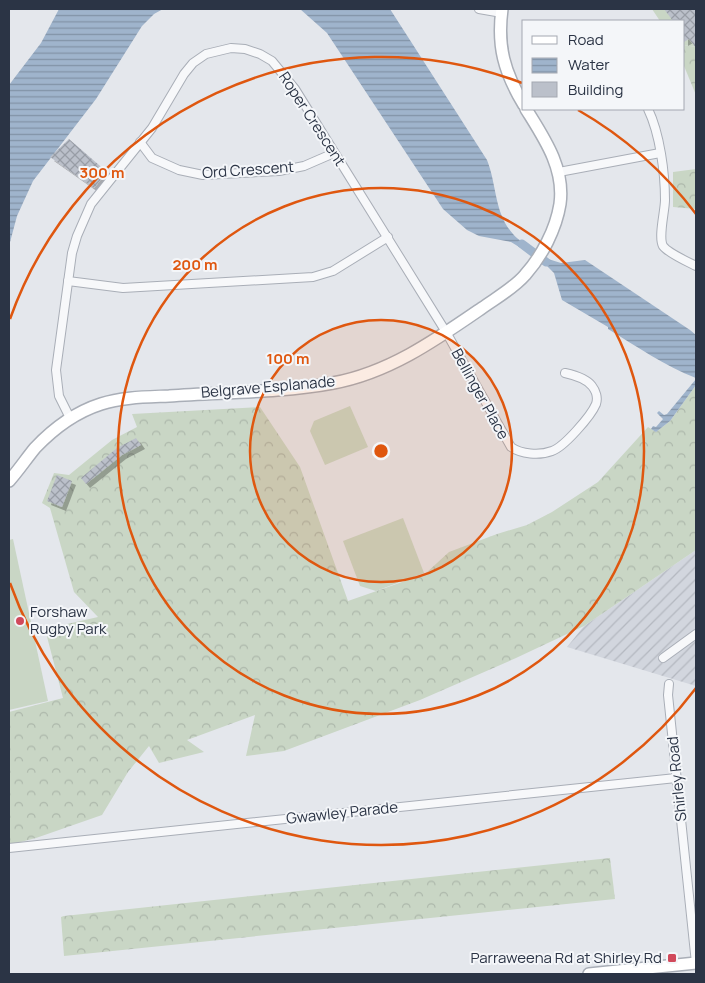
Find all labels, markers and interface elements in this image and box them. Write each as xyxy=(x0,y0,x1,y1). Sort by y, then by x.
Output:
legend xyxy=(522,20,685,110)
text: Road xyxy=(568,29,604,50)
text: Water xyxy=(568,54,610,75)
street label: Roper Crescent xyxy=(274,67,351,170)
text: Building xyxy=(568,79,623,100)
street label: Ord Crescent xyxy=(201,156,295,183)
text: 300 m xyxy=(80,162,124,183)
text: 200 m xyxy=(172,254,218,275)
street label: Bellinger Place xyxy=(447,344,514,443)
text: 100 m xyxy=(267,348,309,369)
street label: Belgrave Esplanade xyxy=(200,370,336,403)
centre of rings xyxy=(372,442,390,460)
place label: Forshaw Rugby Park xyxy=(30,601,107,639)
marker: Forshaw Rugby Park xyxy=(14,615,26,627)
street label: Shirley Road xyxy=(662,735,691,823)
street label: Gwawley Parade xyxy=(285,796,399,829)
place label: Parraweena Rd at Shirley Rd xyxy=(471,947,662,968)
marker: Parraweena Rd at Shirley Rd xyxy=(666,952,678,964)

